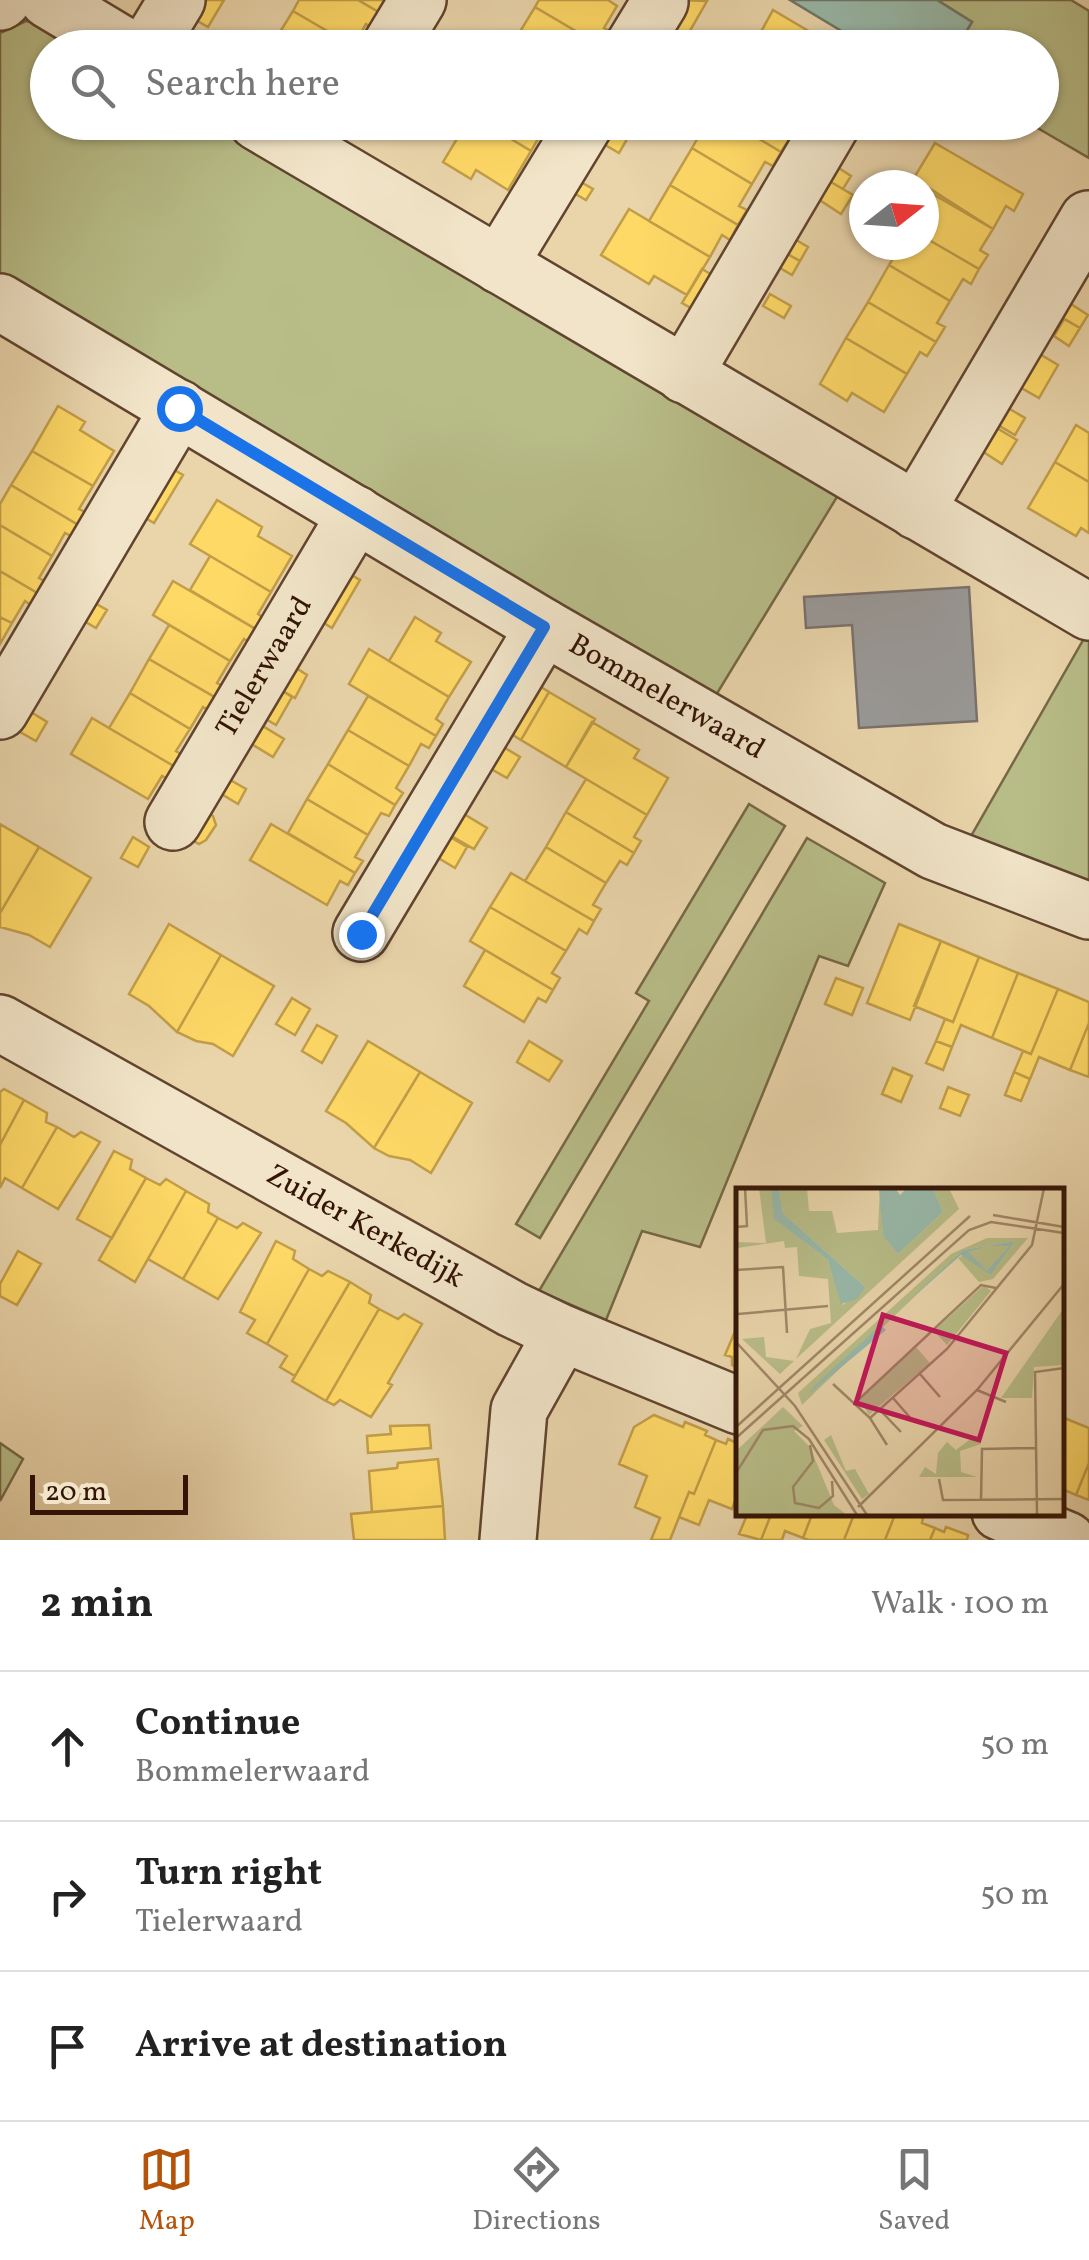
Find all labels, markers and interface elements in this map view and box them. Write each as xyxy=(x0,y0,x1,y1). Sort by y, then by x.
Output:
search box xyxy=(30,30,1059,140)
icon: search xyxy=(65,58,120,113)
text: Search here xyxy=(145,59,340,112)
north arrow xyxy=(849,170,939,260)
route start xyxy=(157,386,203,432)
street label: Tielerwaard xyxy=(207,589,323,746)
street label: Bommelerwaard xyxy=(560,624,772,771)
route end xyxy=(339,912,385,958)
street label: Zuider Kerkedijk xyxy=(258,1155,472,1299)
inset map xyxy=(736,1188,1064,1515)
scale bar xyxy=(30,1470,188,1514)
text: 20 m xyxy=(45,1473,107,1512)
text: 2 min xyxy=(40,1576,153,1635)
text: Walk · 100 m xyxy=(871,1583,1049,1627)
text: Continue xyxy=(135,1698,300,1751)
icon: ahead xyxy=(40,1719,95,1774)
text: 50 m xyxy=(980,1724,1049,1768)
text: Bommelerwaard xyxy=(135,1751,370,1795)
text: Turn right xyxy=(135,1848,322,1901)
icon: right xyxy=(40,1869,95,1924)
text: 50 m xyxy=(980,1874,1049,1918)
text: Tielerwaard xyxy=(135,1901,303,1945)
icon: arrive xyxy=(40,2019,95,2074)
text: Arrive at destination xyxy=(135,2020,508,2073)
tab: Map xyxy=(139,2142,195,2241)
tab: Directions xyxy=(472,2142,601,2241)
tab: Saved xyxy=(878,2142,950,2241)

